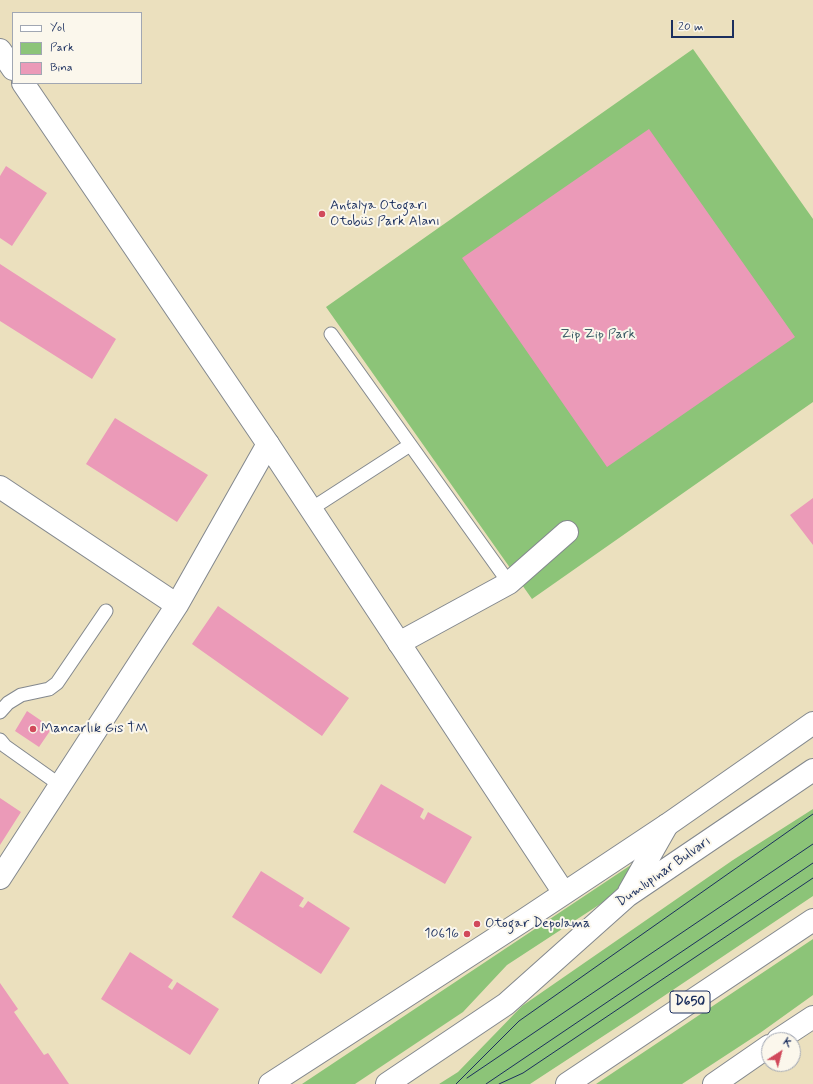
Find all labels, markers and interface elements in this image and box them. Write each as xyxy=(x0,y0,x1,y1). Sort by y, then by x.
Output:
legend xyxy=(12,12,142,84)
scale bar xyxy=(673,12,736,38)
text: 20 m xyxy=(678,19,704,35)
text: Yol xyxy=(50,20,65,36)
text: Park xyxy=(50,40,74,56)
text: Bina xyxy=(50,60,73,76)
place label: Antalya Otogarı Otobüs Park Alanı xyxy=(330,198,440,230)
marker: Antalya Otogarı Otobüs Park Alanı xyxy=(317,209,327,219)
park label: Zip Zip Park xyxy=(560,327,636,343)
place label: Mancarlık Gis TM xyxy=(41,721,148,737)
marker: Mancarlık Gis TM xyxy=(28,724,38,734)
street label: Dumlupınar Bulvarı xyxy=(614,833,714,911)
place label: Otogar Depolama xyxy=(485,916,590,932)
marker: Otogar Depolama xyxy=(472,919,482,929)
place label: 10616 xyxy=(424,926,459,942)
marker: 10616 xyxy=(462,929,472,939)
road number: D650 xyxy=(670,991,710,1013)
north arrow xyxy=(761,1032,801,1072)
text: K xyxy=(780,1035,795,1051)

